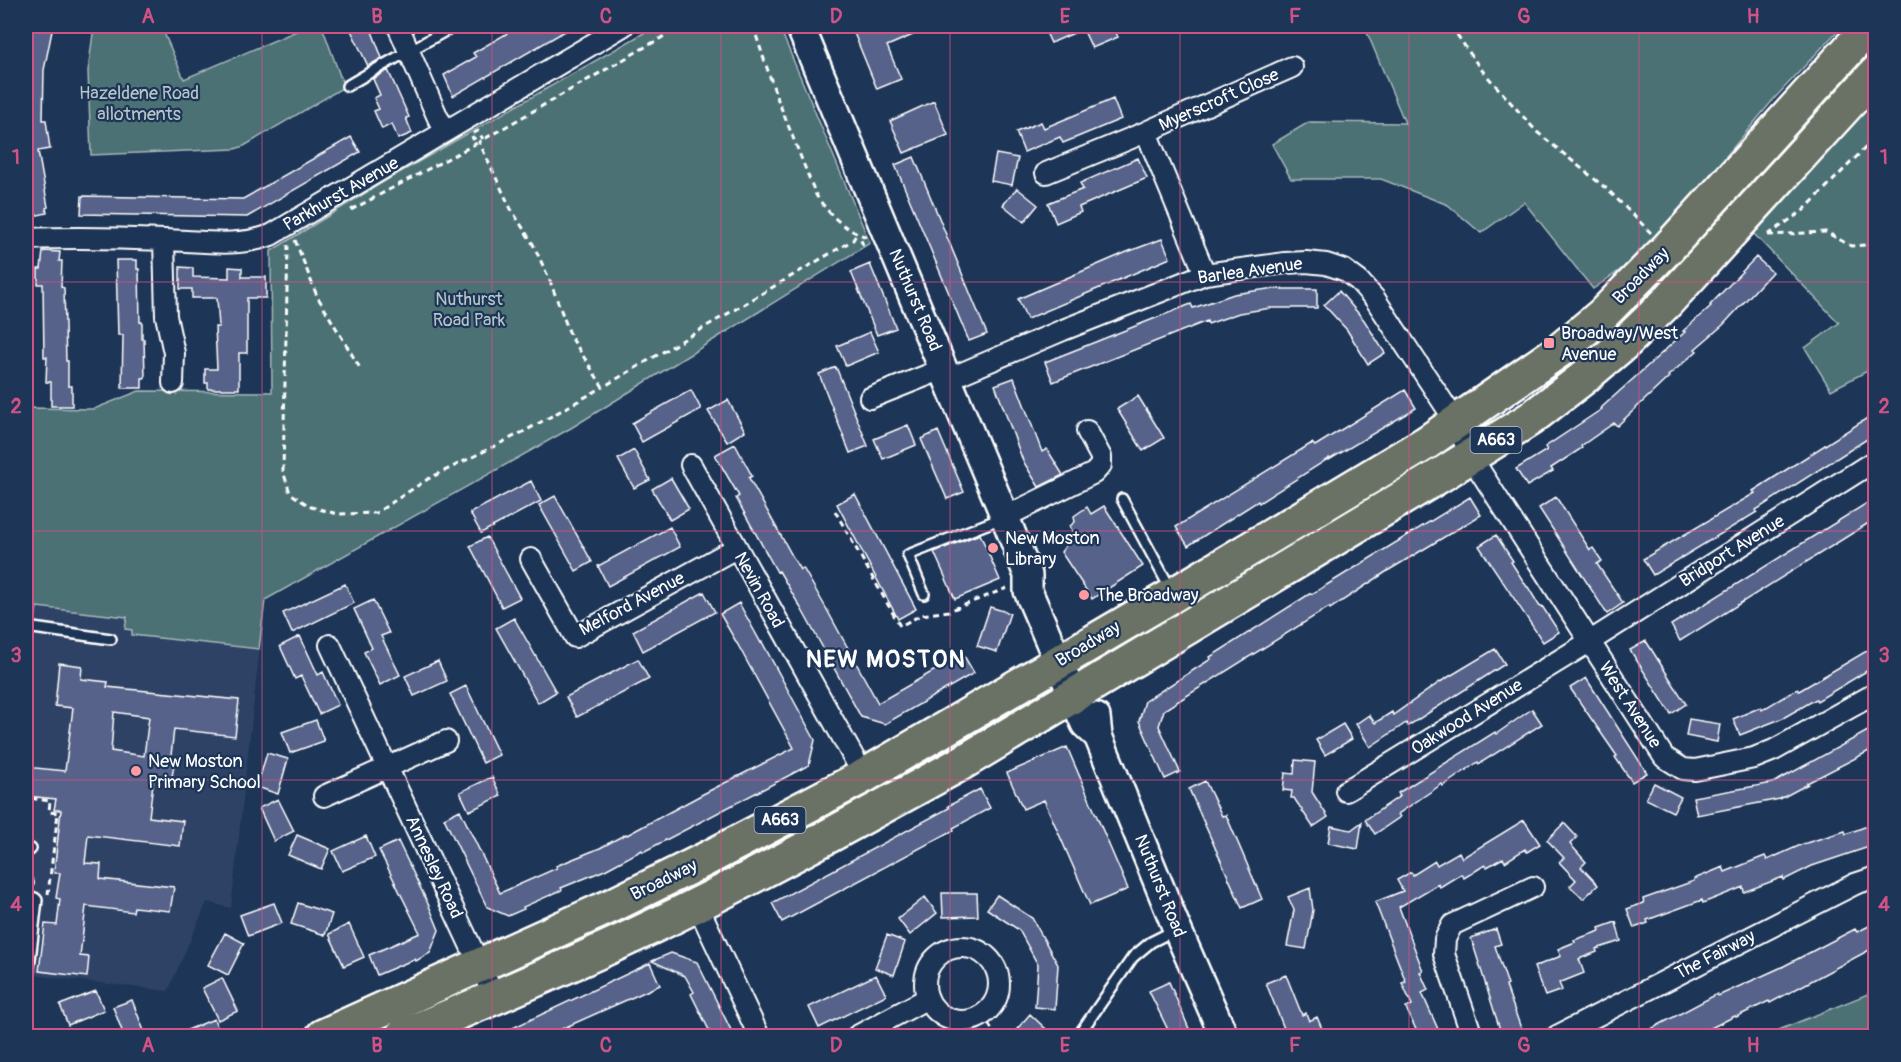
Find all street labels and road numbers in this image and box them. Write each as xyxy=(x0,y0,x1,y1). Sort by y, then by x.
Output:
street label: Myerscroft Close xyxy=(1155,63,1283,137)
street label: Parkhurst Avenue xyxy=(279,151,403,236)
street label: Broadway xyxy=(1608,242,1675,309)
street label: Nuthurst Road xyxy=(883,245,947,355)
street label: Barlea Avenue xyxy=(1196,252,1304,290)
road number: A663 xyxy=(1470,427,1522,453)
street label: Bridport Avenue xyxy=(1675,509,1789,592)
street label: Nevin Road xyxy=(729,548,789,632)
street label: Melford Avenue xyxy=(575,567,689,641)
street label: Broadway xyxy=(1052,616,1125,672)
street label: West Avenue xyxy=(1593,657,1667,753)
street label: Oakwood Avenue xyxy=(1407,674,1527,760)
road number: A663 xyxy=(754,807,806,833)
street label: Annesley Road xyxy=(400,812,468,922)
street label: Nuthurst Road xyxy=(1129,831,1191,941)
street label: Broadway xyxy=(627,854,701,906)
street label: The Fairway xyxy=(1671,925,1759,985)

